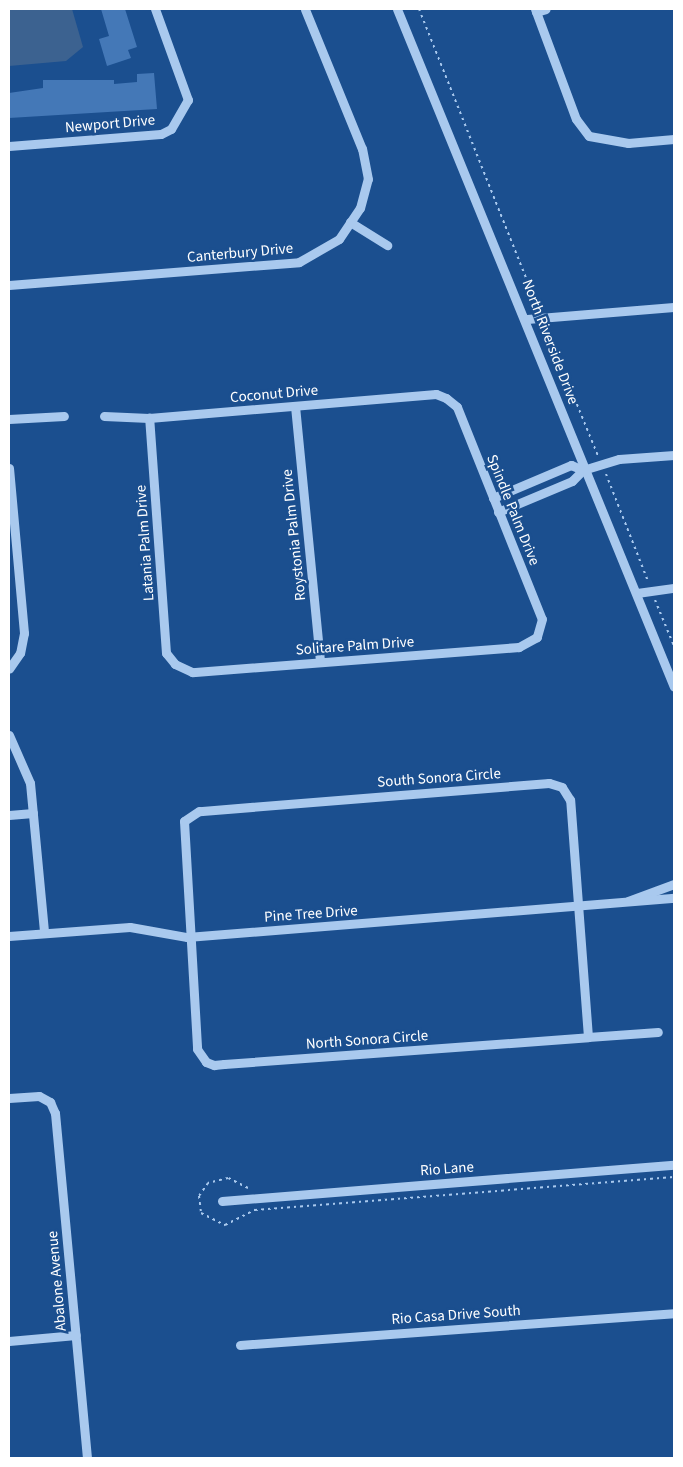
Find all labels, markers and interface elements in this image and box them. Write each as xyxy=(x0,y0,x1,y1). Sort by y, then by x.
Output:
street label: Newport Drive xyxy=(64,111,156,137)
street label: Canterbury Drive xyxy=(186,239,294,267)
street label: North Riverside Drive xyxy=(518,277,582,407)
street label: Coconut Drive xyxy=(229,381,319,407)
street label: Spindle Palm Drive xyxy=(483,452,543,568)
street label: Roystonia Palm Drive xyxy=(278,468,310,602)
street label: Latania Palm Drive xyxy=(132,484,158,602)
street label: Solitare Palm Drive xyxy=(295,633,415,659)
street label: South Sonora Circle xyxy=(377,765,501,791)
street label: Pine Tree Drive xyxy=(264,902,358,926)
street label: North Sonora Circle xyxy=(305,1027,429,1053)
street label: Rio Lane xyxy=(420,1158,474,1180)
street label: Abalone Avenue xyxy=(44,1230,70,1332)
street label: Rio Casa Drive South xyxy=(391,1302,521,1328)

